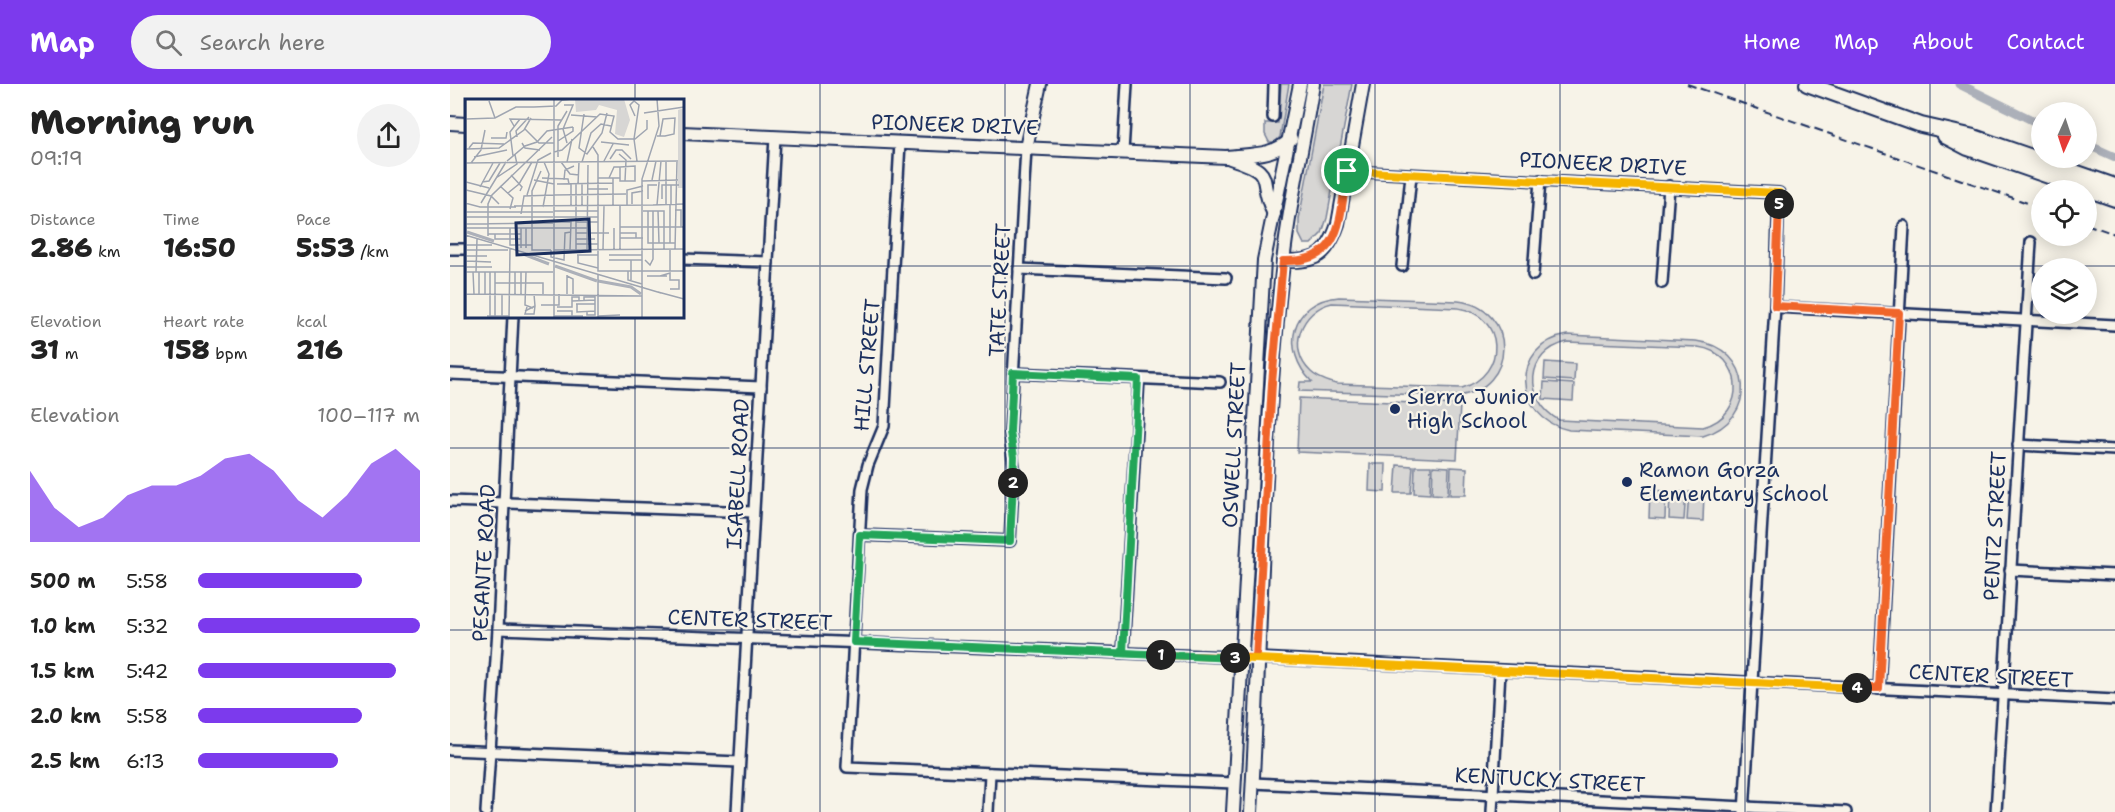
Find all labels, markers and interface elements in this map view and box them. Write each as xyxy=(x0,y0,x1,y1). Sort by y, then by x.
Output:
search box xyxy=(131,15,551,69)
text: Map xyxy=(30,23,95,61)
icon: search xyxy=(152,26,185,59)
text: Search here xyxy=(200,28,325,57)
text: Home xyxy=(1743,28,1801,56)
text: Map xyxy=(1834,28,1879,56)
text: About xyxy=(1912,28,1973,56)
text: Contact xyxy=(2006,28,2085,56)
inset map xyxy=(465,99,684,318)
text: Morning run xyxy=(30,100,254,145)
north arrow xyxy=(2031,102,2097,168)
map controls xyxy=(2031,102,2097,324)
button: share xyxy=(357,104,420,167)
street label: PIONEER DRIVE xyxy=(871,108,1039,142)
text: 09:19 xyxy=(30,145,83,171)
pin xyxy=(1321,145,1372,196)
street label: PIONEER DRIVE xyxy=(1518,146,1688,182)
icon: arrive xyxy=(1330,154,1363,187)
button: locate xyxy=(2031,180,2097,246)
pin: 5 xyxy=(1764,189,1794,219)
text: 5 xyxy=(1774,193,1784,214)
text: Distance xyxy=(30,209,96,230)
text: Time xyxy=(163,209,200,230)
text: Pace xyxy=(296,209,331,230)
street label: TATE STREET xyxy=(983,222,1017,358)
text: 2.86 xyxy=(30,230,92,265)
text: 16:50 xyxy=(163,230,236,265)
text: 5:53 xyxy=(296,230,355,265)
text: km xyxy=(92,241,121,262)
text: /km xyxy=(355,241,389,262)
button: layers xyxy=(2031,258,2097,324)
street label: HILL STREET xyxy=(847,297,887,433)
text: Elevation xyxy=(30,311,102,332)
text: Heart rate xyxy=(163,311,245,332)
text: kcal xyxy=(296,311,327,332)
text: 31 xyxy=(30,332,59,367)
text: 158 xyxy=(163,332,210,367)
text: 216 xyxy=(296,332,343,367)
text: m xyxy=(59,343,79,364)
text: bpm xyxy=(210,343,247,364)
street label: OSWELL STREET xyxy=(1216,361,1252,529)
place label: Sierra Junior High School xyxy=(1407,383,1539,435)
street label: ISABELL ROAD xyxy=(720,398,756,550)
text: Elevation xyxy=(30,402,120,428)
text: 100–117 m xyxy=(317,402,420,428)
marker: Sierra Junior High School xyxy=(1388,402,1402,416)
street label: PENTZ STREET xyxy=(1977,450,2013,602)
place label: Ramon Gorza Elementary School xyxy=(1639,456,1829,508)
pin: 2 xyxy=(998,468,1028,498)
text: 2 xyxy=(1007,472,1019,493)
marker: Ramon Gorza Elementary School xyxy=(1620,475,1634,489)
street label: PESANTE ROAD xyxy=(466,483,502,643)
text: 500 m xyxy=(30,568,96,594)
text: 5:58 xyxy=(126,568,168,594)
street label: CENTER STREET xyxy=(667,603,833,637)
text: 1.0 km xyxy=(30,613,95,639)
text: 5:32 xyxy=(126,613,169,639)
pin: 1 xyxy=(1146,640,1176,670)
pin: 3 xyxy=(1220,643,1250,673)
text: 1 xyxy=(1157,644,1165,665)
text: 3 xyxy=(1229,647,1241,668)
text: 1.5 km xyxy=(30,658,94,684)
text: 5:42 xyxy=(126,658,168,684)
street label: CENTER STREET xyxy=(1908,658,2074,694)
pin: 4 xyxy=(1842,673,1872,703)
text: 4 xyxy=(1851,677,1863,698)
text: 2.0 km xyxy=(30,703,101,729)
text: 5:58 xyxy=(126,703,168,729)
text: 2.5 km xyxy=(30,748,100,774)
text: 6:13 xyxy=(126,748,165,774)
street label: KENTUCKY STREET xyxy=(1454,761,1646,799)

